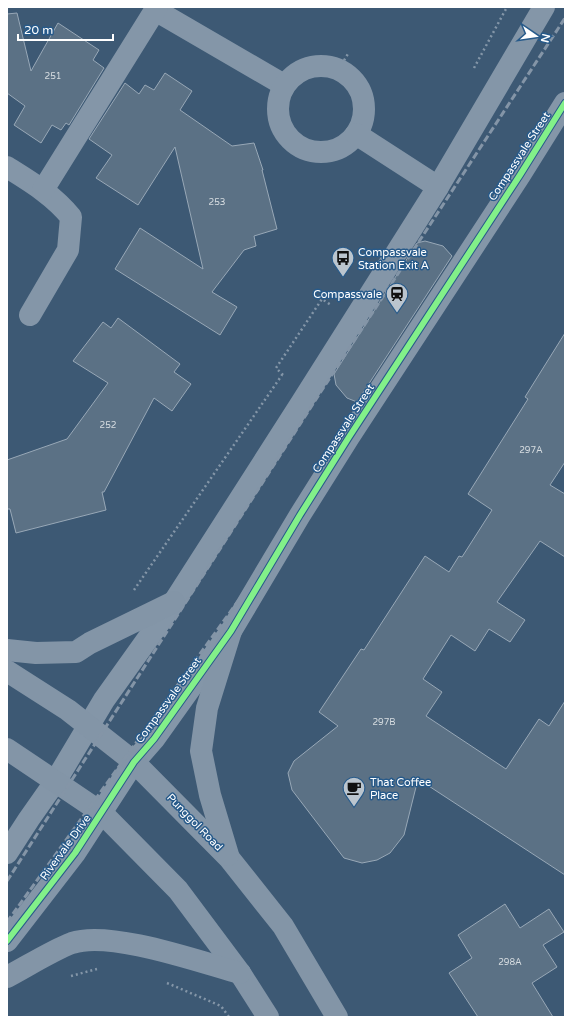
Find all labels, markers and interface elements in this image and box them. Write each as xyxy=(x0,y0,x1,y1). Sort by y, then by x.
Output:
scale bar xyxy=(18,16,113,42)
north arrow xyxy=(516,16,556,56)
text: 20 m xyxy=(24,23,53,37)
text: N xyxy=(538,32,553,44)
house number: 251 xyxy=(45,71,61,82)
street label: Compassvale Street xyxy=(486,109,553,203)
house number: 253 xyxy=(209,197,225,208)
bus stop icon: Compassvale Station Exit A xyxy=(330,245,356,278)
place label: Compassvale Station Exit A xyxy=(358,246,429,272)
station icon: Compassvale xyxy=(384,281,410,314)
place label: Compassvale xyxy=(313,288,382,301)
street label: Compassvale Street xyxy=(310,381,377,475)
house number: 252 xyxy=(100,420,116,431)
house number: 297A xyxy=(519,445,543,456)
street label: Compassvale Street xyxy=(133,655,204,746)
house number: 297B xyxy=(372,717,396,728)
cafe icon: That Coffee Place xyxy=(341,775,367,808)
place label: That Coffee Place xyxy=(370,776,431,802)
street label: Punggol Road xyxy=(164,791,225,854)
street label: Rivervale Drive xyxy=(37,812,93,883)
house number: 298A xyxy=(498,957,522,968)

